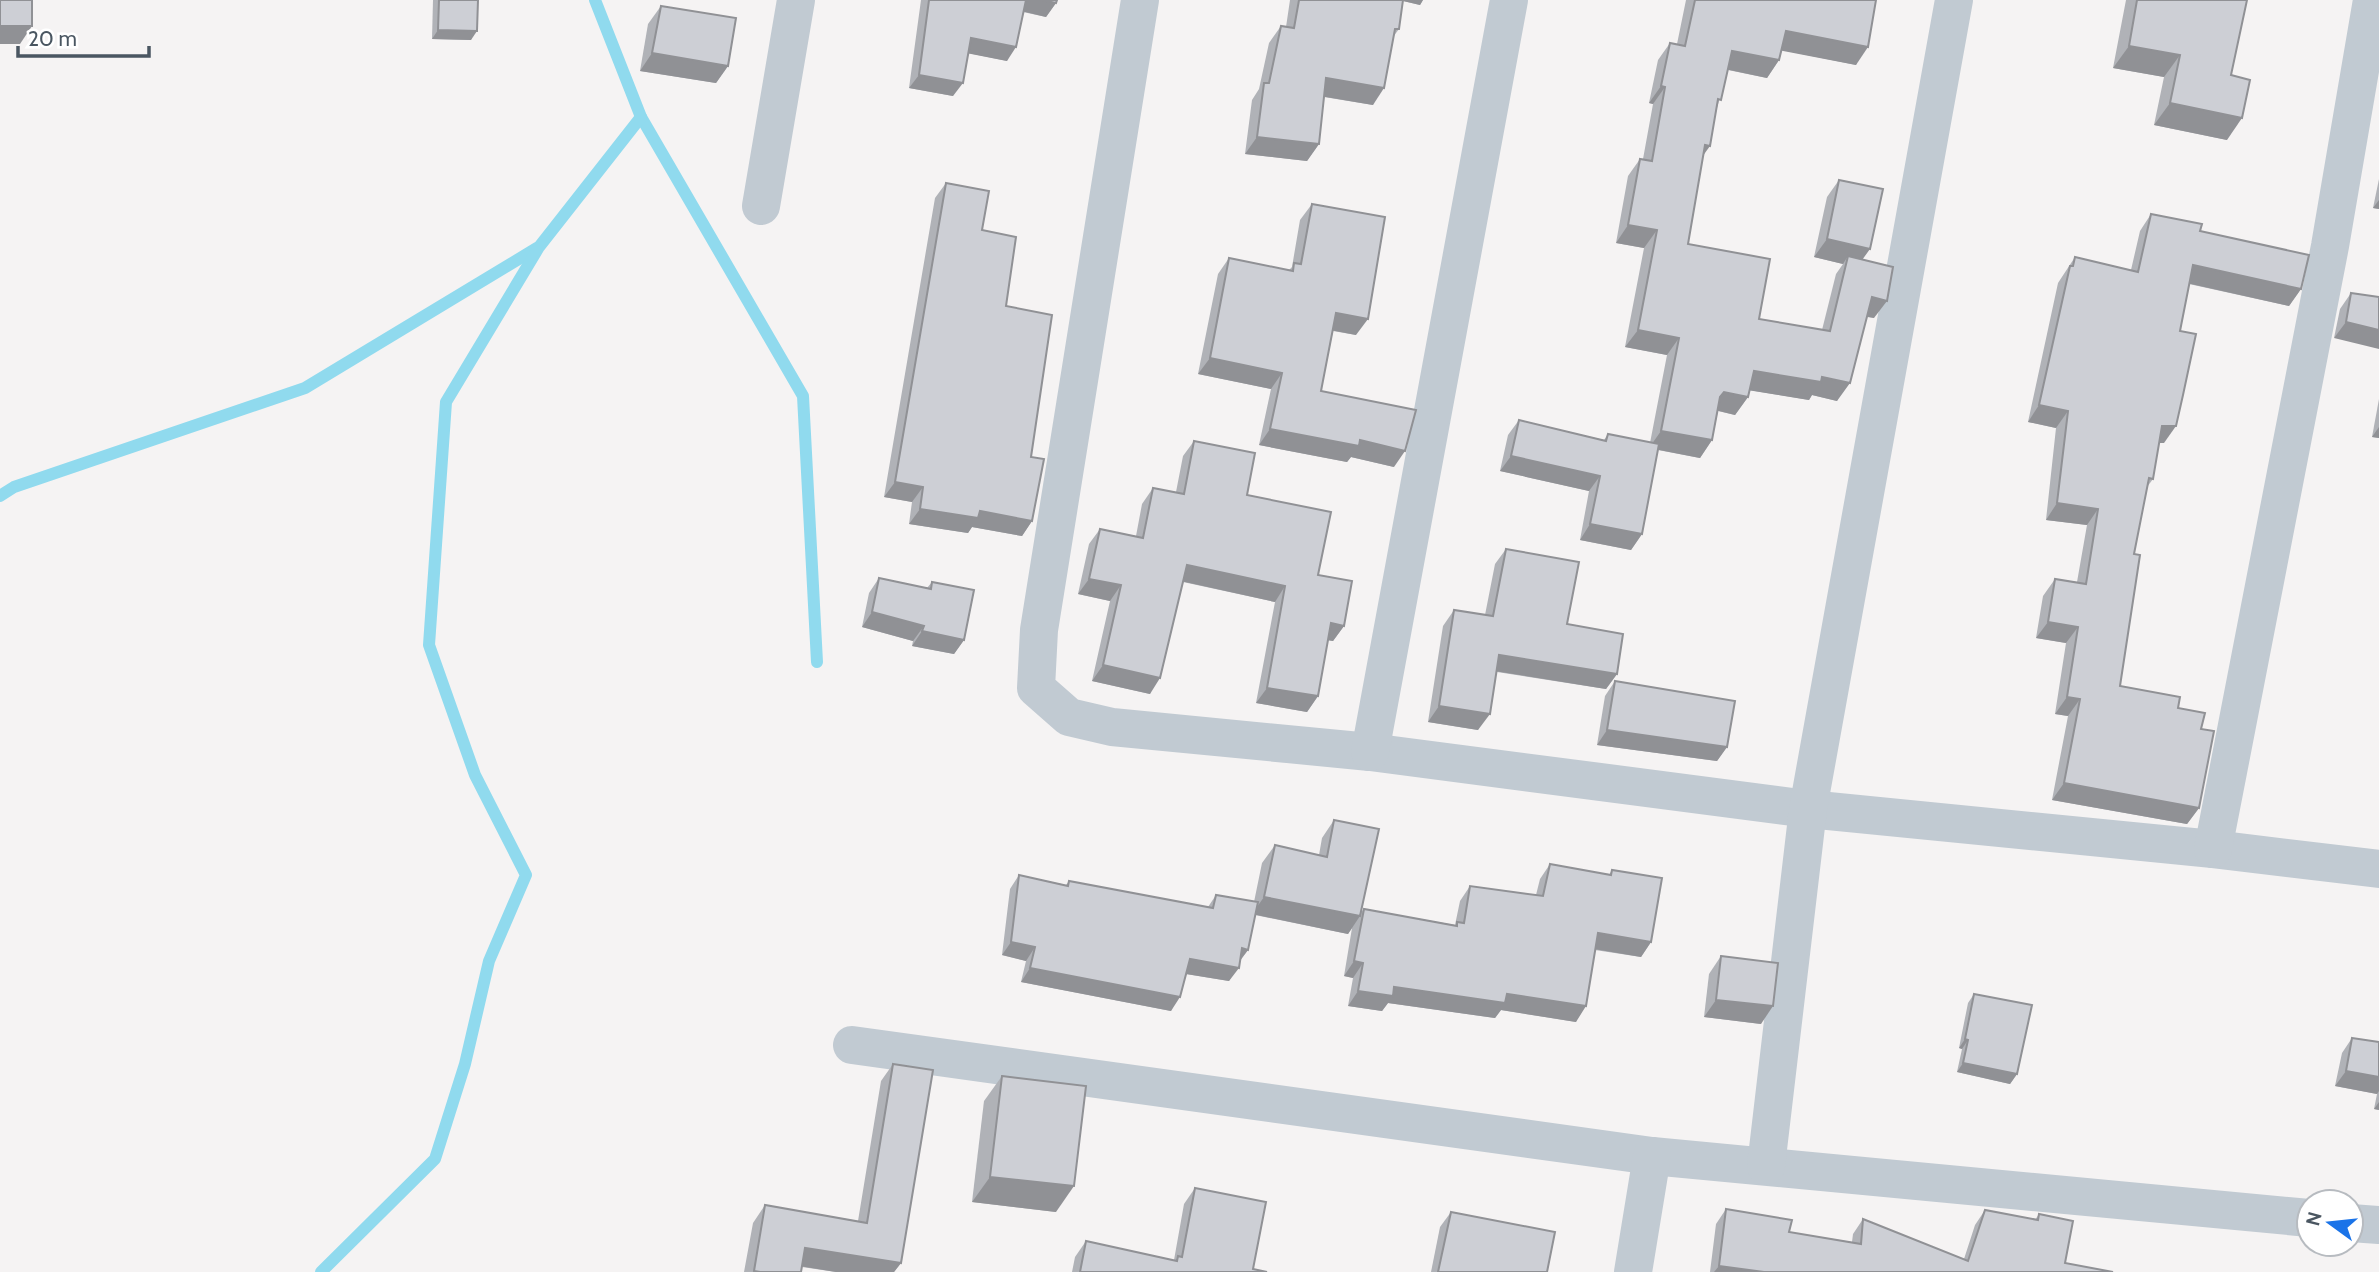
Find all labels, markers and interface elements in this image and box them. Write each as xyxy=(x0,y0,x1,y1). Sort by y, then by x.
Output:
scale bar xyxy=(18,14,149,58)
text: 20 m xyxy=(28,26,77,51)
north arrow xyxy=(2295,1188,2365,1258)
text: N xyxy=(2301,1209,2327,1228)

